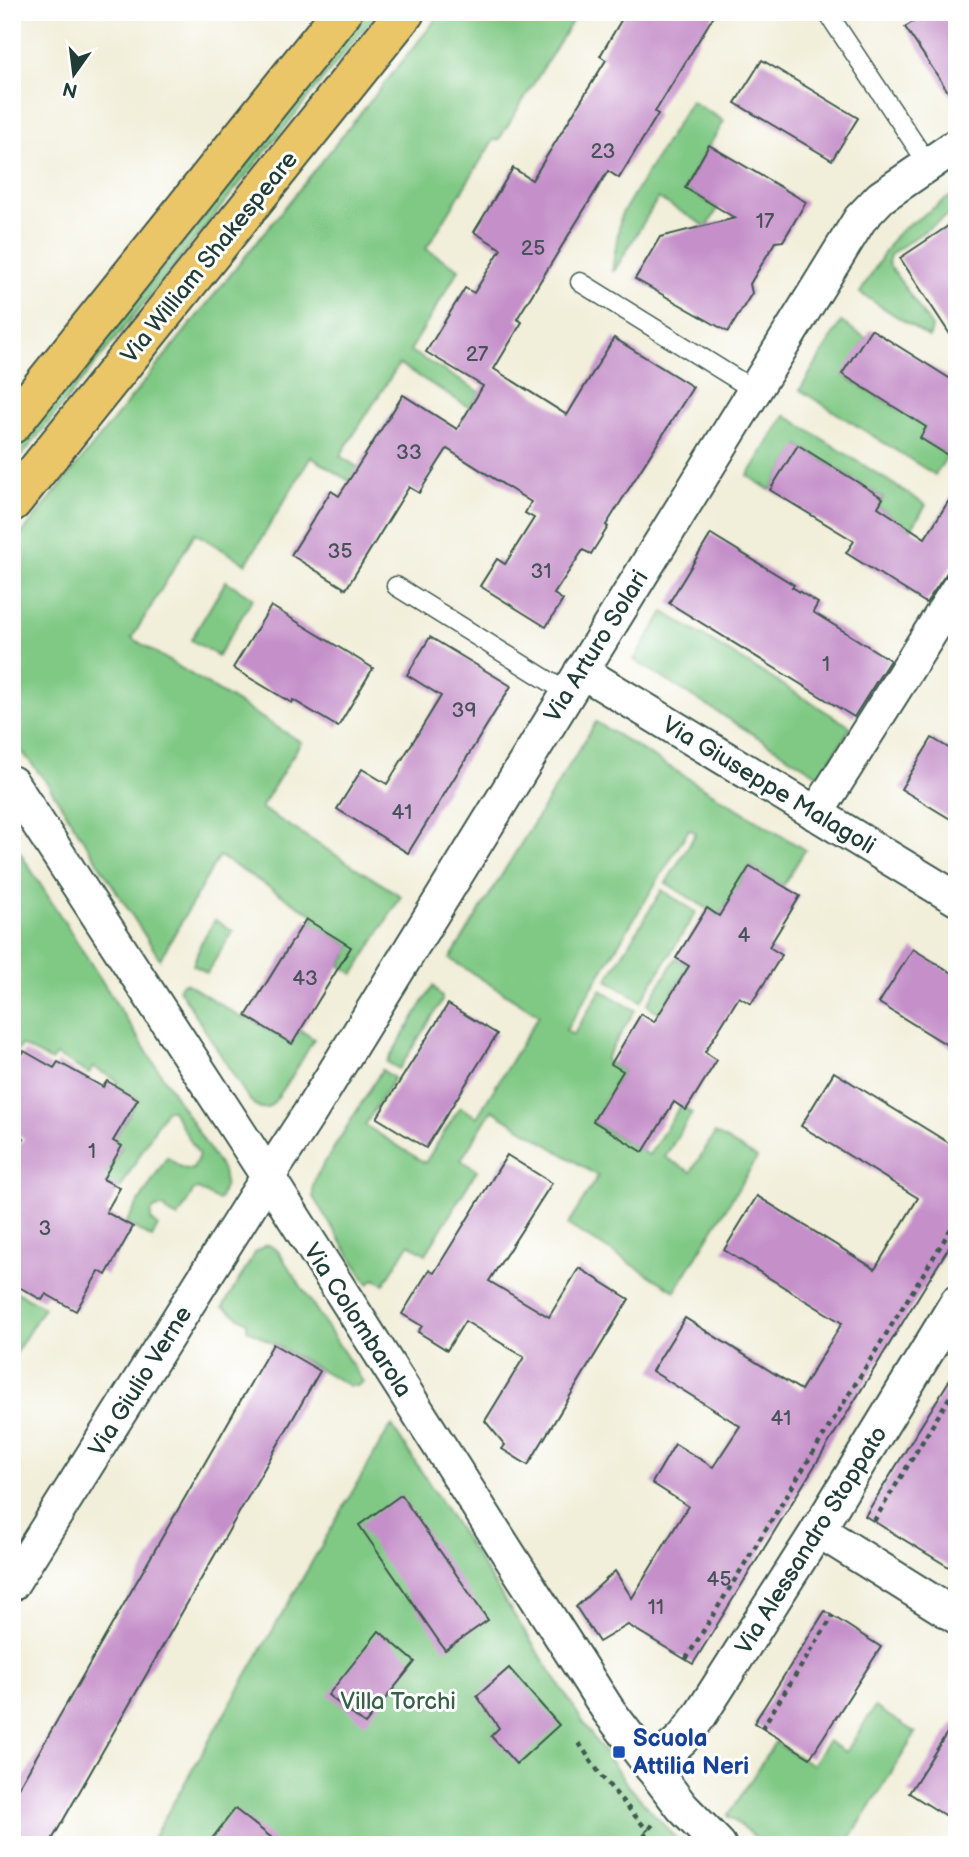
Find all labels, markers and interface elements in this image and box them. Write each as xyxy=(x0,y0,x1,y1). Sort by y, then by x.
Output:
north arrow xyxy=(38,38,108,108)
text: N xyxy=(61,76,80,102)
house number: 23 xyxy=(591,139,615,164)
street label: Via William Shakespeare xyxy=(115,145,304,369)
house number: 17 xyxy=(756,209,775,234)
house number: 25 xyxy=(521,236,545,261)
house number: 27 xyxy=(466,342,489,367)
house number: 33 xyxy=(396,440,422,465)
house number: 35 xyxy=(328,539,352,564)
house number: 31 xyxy=(530,559,552,584)
street label: Via Arturo Solari xyxy=(538,565,655,728)
house number: 1 xyxy=(822,652,830,677)
house number: 39 xyxy=(451,698,477,723)
street label: Via Giuseppe Malagoli xyxy=(657,710,881,861)
house number: 41 xyxy=(392,800,412,825)
house number: 4 xyxy=(738,923,751,948)
house number: 43 xyxy=(292,966,318,991)
house number: 1 xyxy=(88,1139,96,1164)
house number: 3 xyxy=(39,1216,51,1241)
street label: Via Colombarola xyxy=(297,1238,418,1403)
street label: Via Giulio Verne xyxy=(83,1301,198,1462)
house number: 41 xyxy=(771,1406,791,1431)
street label: Via Alessandro Stoppato xyxy=(729,1421,894,1660)
house number: 45 xyxy=(707,1567,731,1592)
house number: 11 xyxy=(648,1595,664,1620)
park label: Villa Torchi xyxy=(340,1687,456,1716)
place label: Scuola Attilia Neri xyxy=(632,1724,749,1781)
marker: Scuola Attilia Neri xyxy=(611,1744,627,1760)

